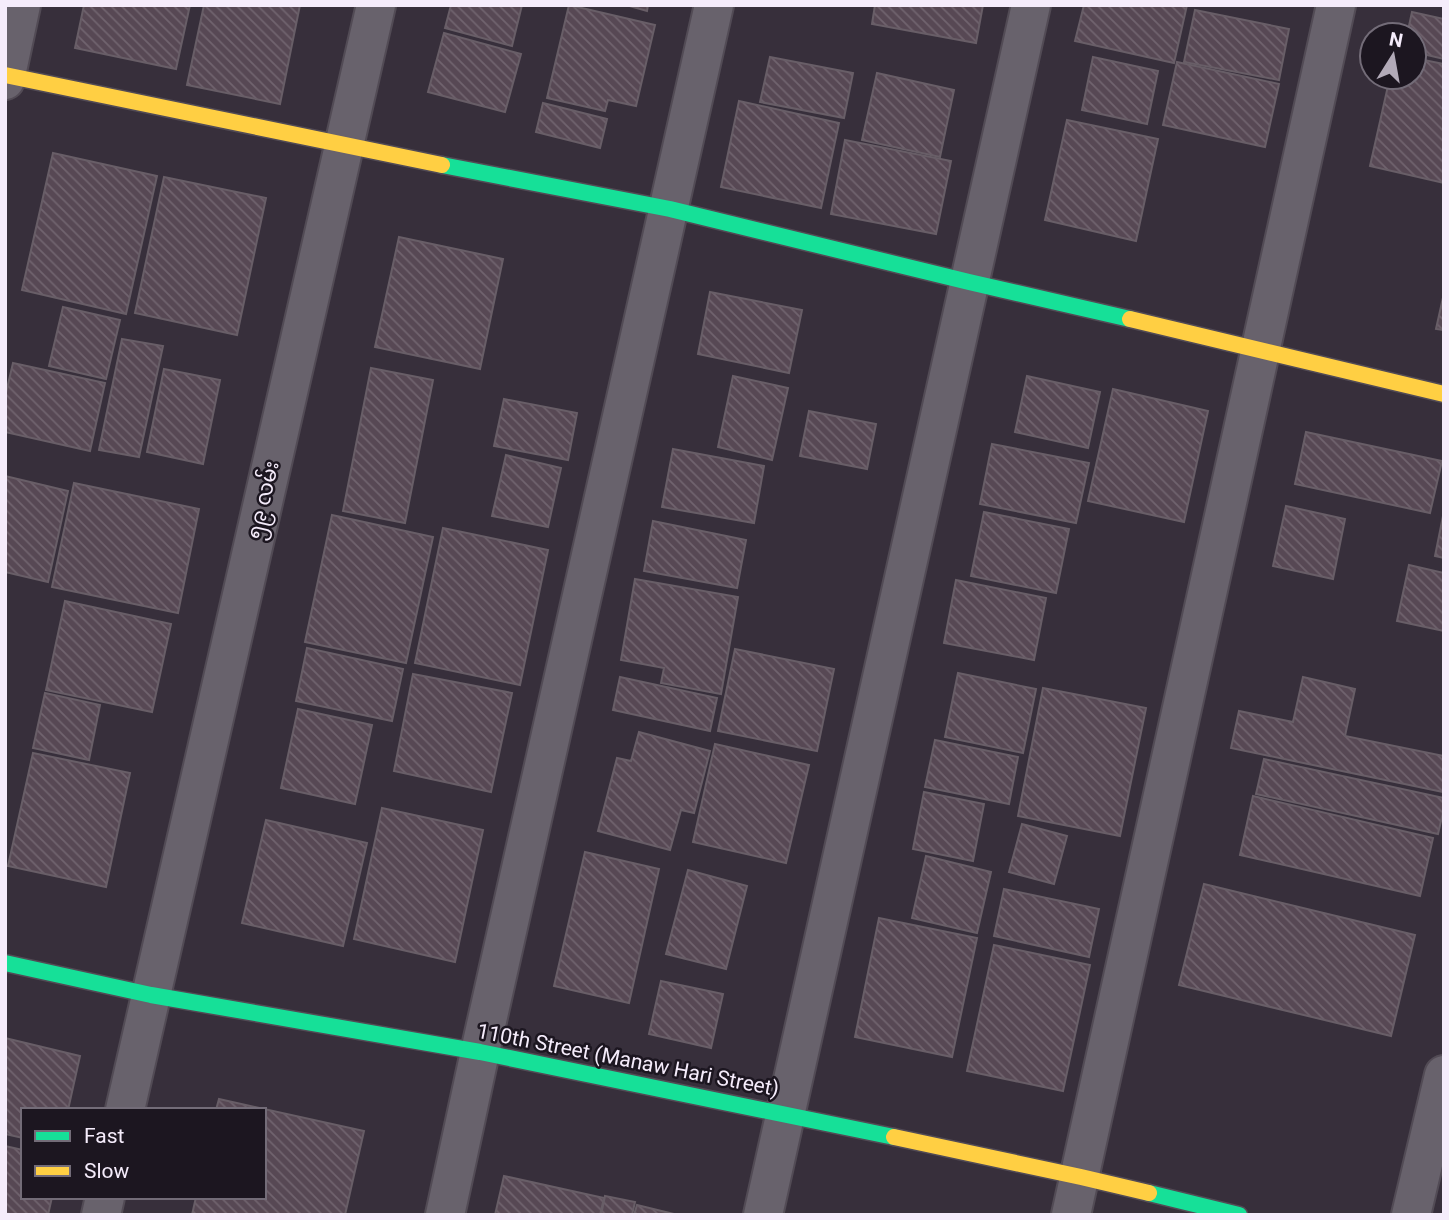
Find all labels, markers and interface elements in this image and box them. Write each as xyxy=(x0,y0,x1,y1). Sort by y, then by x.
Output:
north arrow xyxy=(1358,21,1428,91)
text: N xyxy=(1387,27,1405,52)
street label: ၅၉ လမ်း xyxy=(238,458,289,543)
street label: 110th Street (Manaw Hari Street) xyxy=(475,1019,781,1101)
legend xyxy=(21,1108,266,1199)
text: Fast xyxy=(84,1124,125,1148)
text: Slow xyxy=(84,1159,130,1183)

